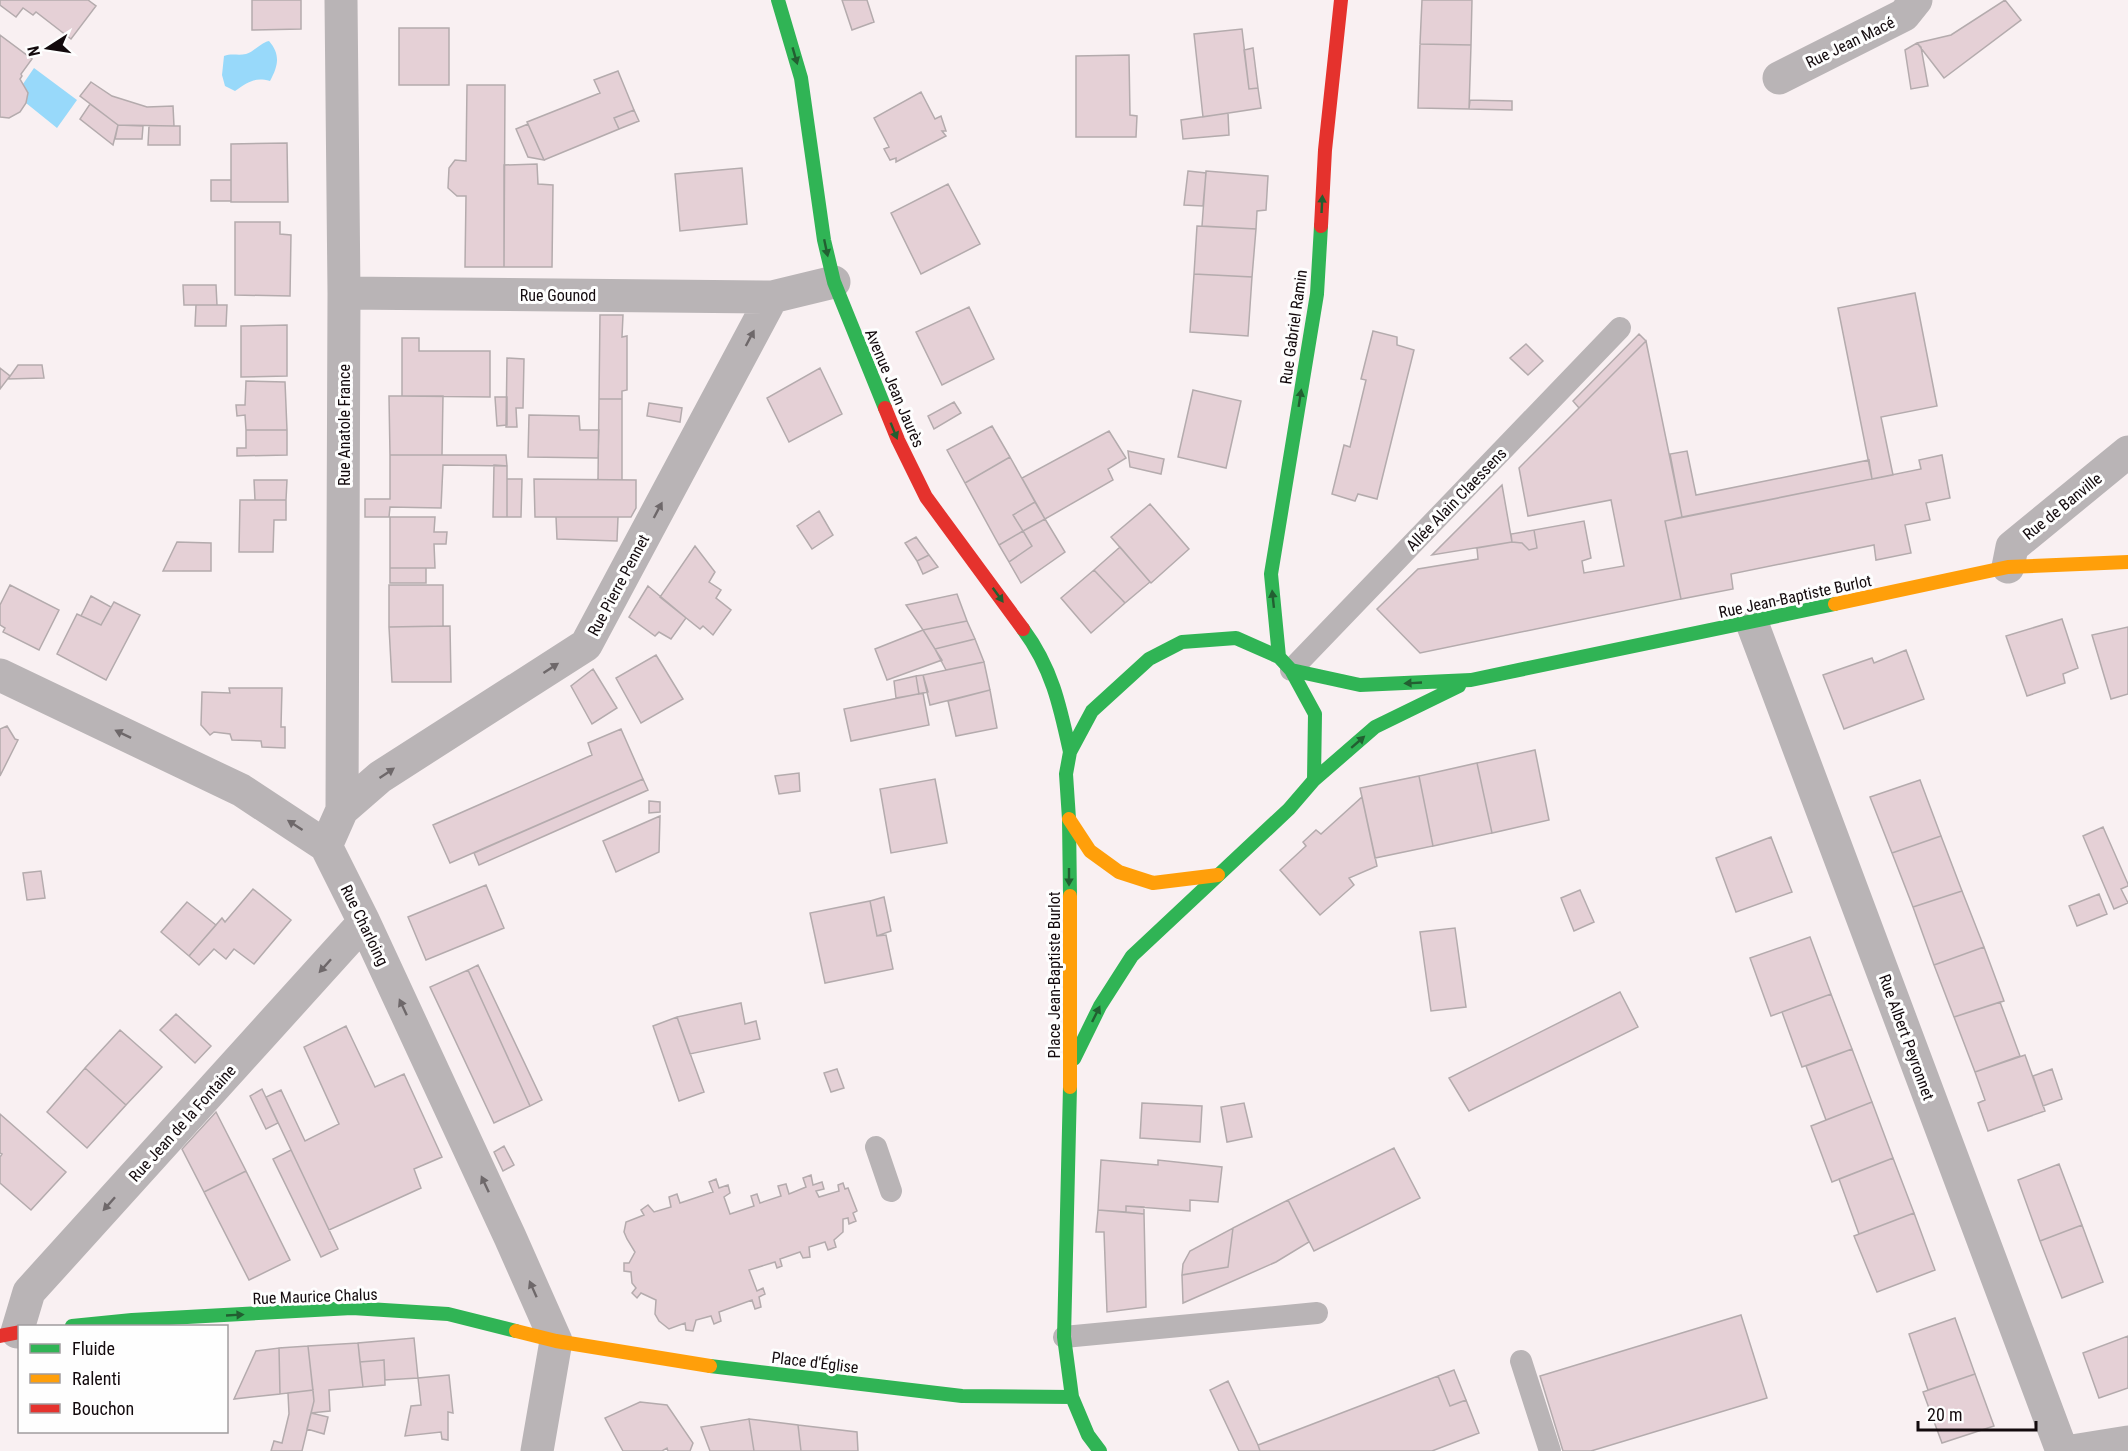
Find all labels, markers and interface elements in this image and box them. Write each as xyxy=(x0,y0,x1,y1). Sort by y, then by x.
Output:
street label: Rue Jean Macé xyxy=(1803,13,1898,72)
north arrow xyxy=(18,18,78,78)
text: N xyxy=(24,44,44,58)
one-way arrow xyxy=(791,47,800,65)
one-way arrow xyxy=(1318,195,1327,214)
one-way arrow xyxy=(822,239,831,258)
street label: Rue Gabriel Ramin xyxy=(1276,269,1311,386)
street label: Rue Gounod xyxy=(520,286,596,305)
street label: Avenue Jean Jaurès xyxy=(861,326,928,450)
one-way arrow xyxy=(745,329,755,346)
street label: Rue Anatole France xyxy=(335,364,354,486)
one-way arrow xyxy=(1296,388,1305,407)
one-way arrow xyxy=(890,422,899,440)
street label: Allée Alain Claessens xyxy=(1402,444,1510,555)
street label: Rue de Banville xyxy=(2019,469,2106,544)
one-way arrow xyxy=(653,501,663,518)
street label: Rue Pierre Pennet xyxy=(584,531,653,639)
street label: Rue Jean-Baptiste Burlot xyxy=(1717,571,1873,622)
one-way arrow xyxy=(992,586,1004,602)
one-way arrow xyxy=(1268,589,1278,608)
one-way arrow xyxy=(543,662,559,673)
one-way arrow xyxy=(1403,678,1422,687)
one-way arrow xyxy=(115,729,132,738)
one-way arrow xyxy=(1350,736,1365,749)
one-way arrow xyxy=(379,768,395,779)
one-way arrow xyxy=(287,820,303,831)
one-way arrow xyxy=(1064,868,1074,887)
street label: Rue Charloing xyxy=(337,882,392,969)
street label: Place Jean-Baptiste Burlot xyxy=(1045,891,1064,1059)
one-way arrow xyxy=(319,958,332,973)
street label: Rue Albert Peyronnet xyxy=(1875,972,1938,1103)
one-way arrow xyxy=(399,999,408,1016)
one-way arrow xyxy=(1091,1006,1101,1023)
street label: Rue Jean de la Fontaine xyxy=(125,1061,240,1186)
one-way arrow xyxy=(481,1175,490,1192)
one-way arrow xyxy=(102,1196,116,1211)
one-way arrow xyxy=(528,1279,538,1297)
street label: Rue Maurice Chalus xyxy=(252,1285,378,1308)
one-way arrow xyxy=(226,1310,245,1319)
legend xyxy=(18,1325,228,1433)
text: Fluide xyxy=(72,1338,115,1359)
street label: Place d'Église xyxy=(770,1348,859,1377)
text: Ralenti xyxy=(72,1368,121,1389)
scale bar xyxy=(1918,1394,2036,1432)
text: Bouchon xyxy=(72,1398,134,1419)
text: 20 m xyxy=(1927,1404,1962,1425)

